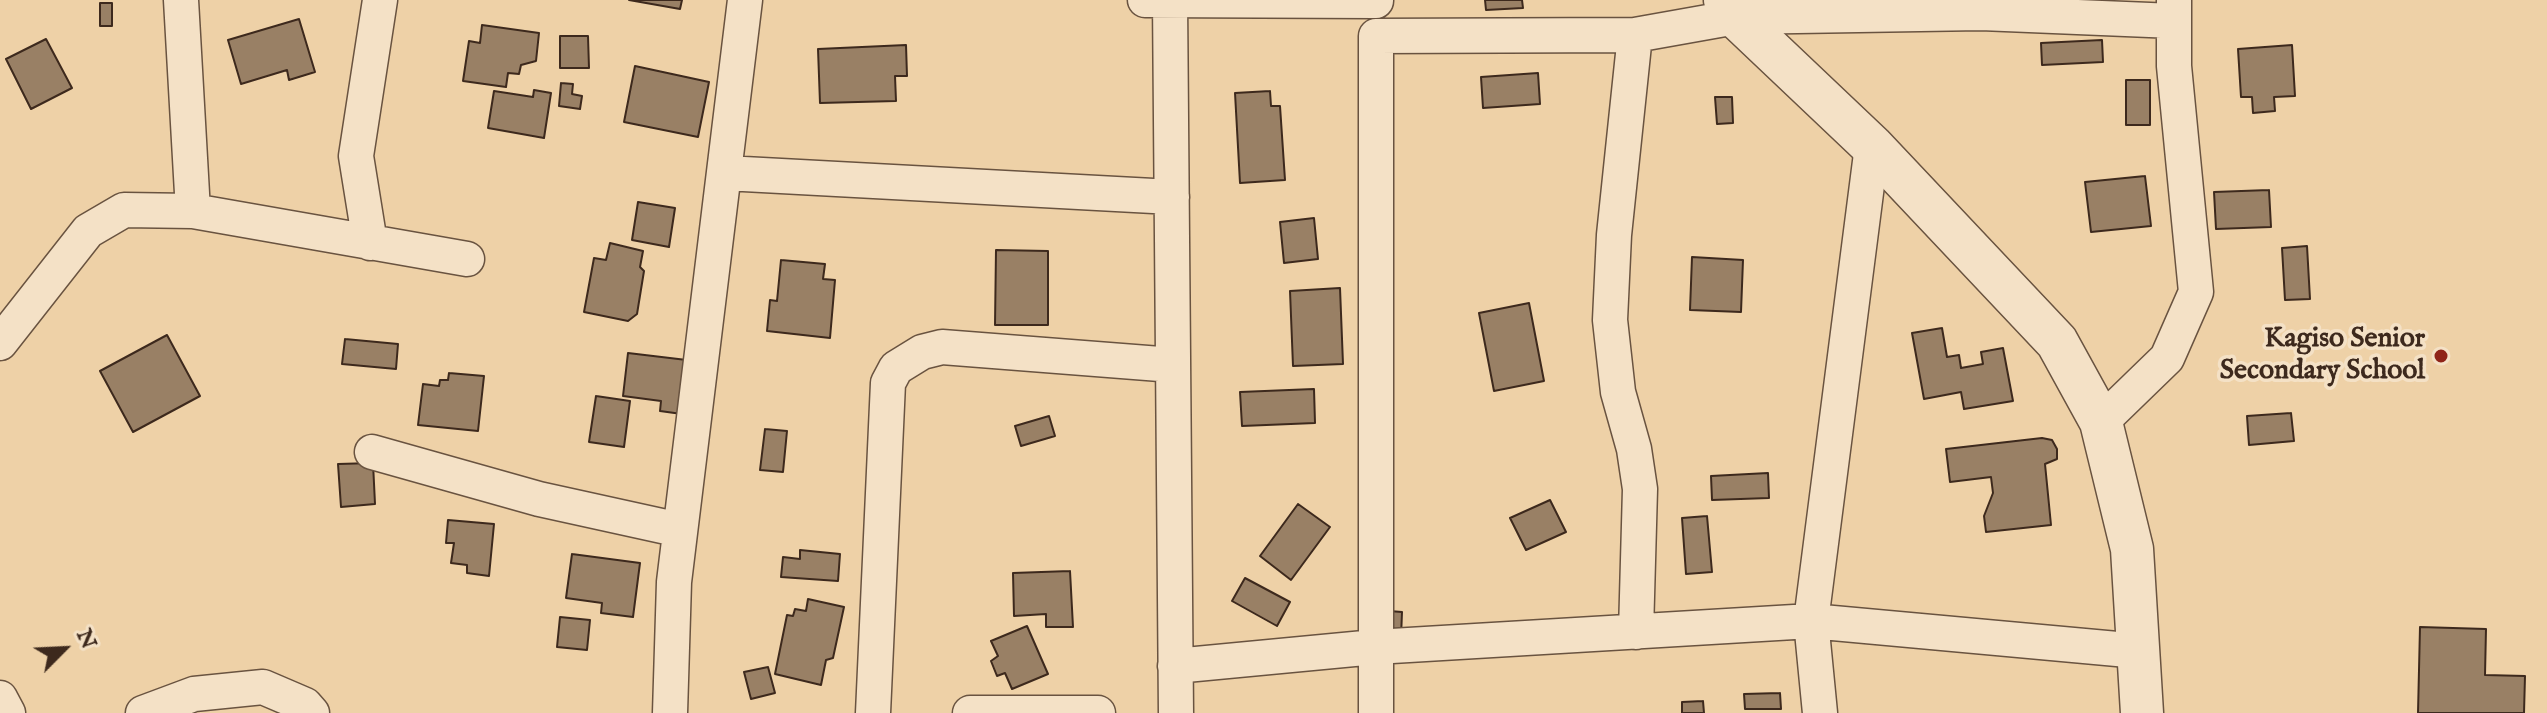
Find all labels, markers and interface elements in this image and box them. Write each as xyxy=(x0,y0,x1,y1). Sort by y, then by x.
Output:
place label: Kagiso Senior Secondary School xyxy=(2220,323,2425,389)
marker: Kagiso Senior Secondary School xyxy=(2432,347,2450,365)
north arrow xyxy=(24,609,104,689)
text: N xyxy=(69,625,103,654)

